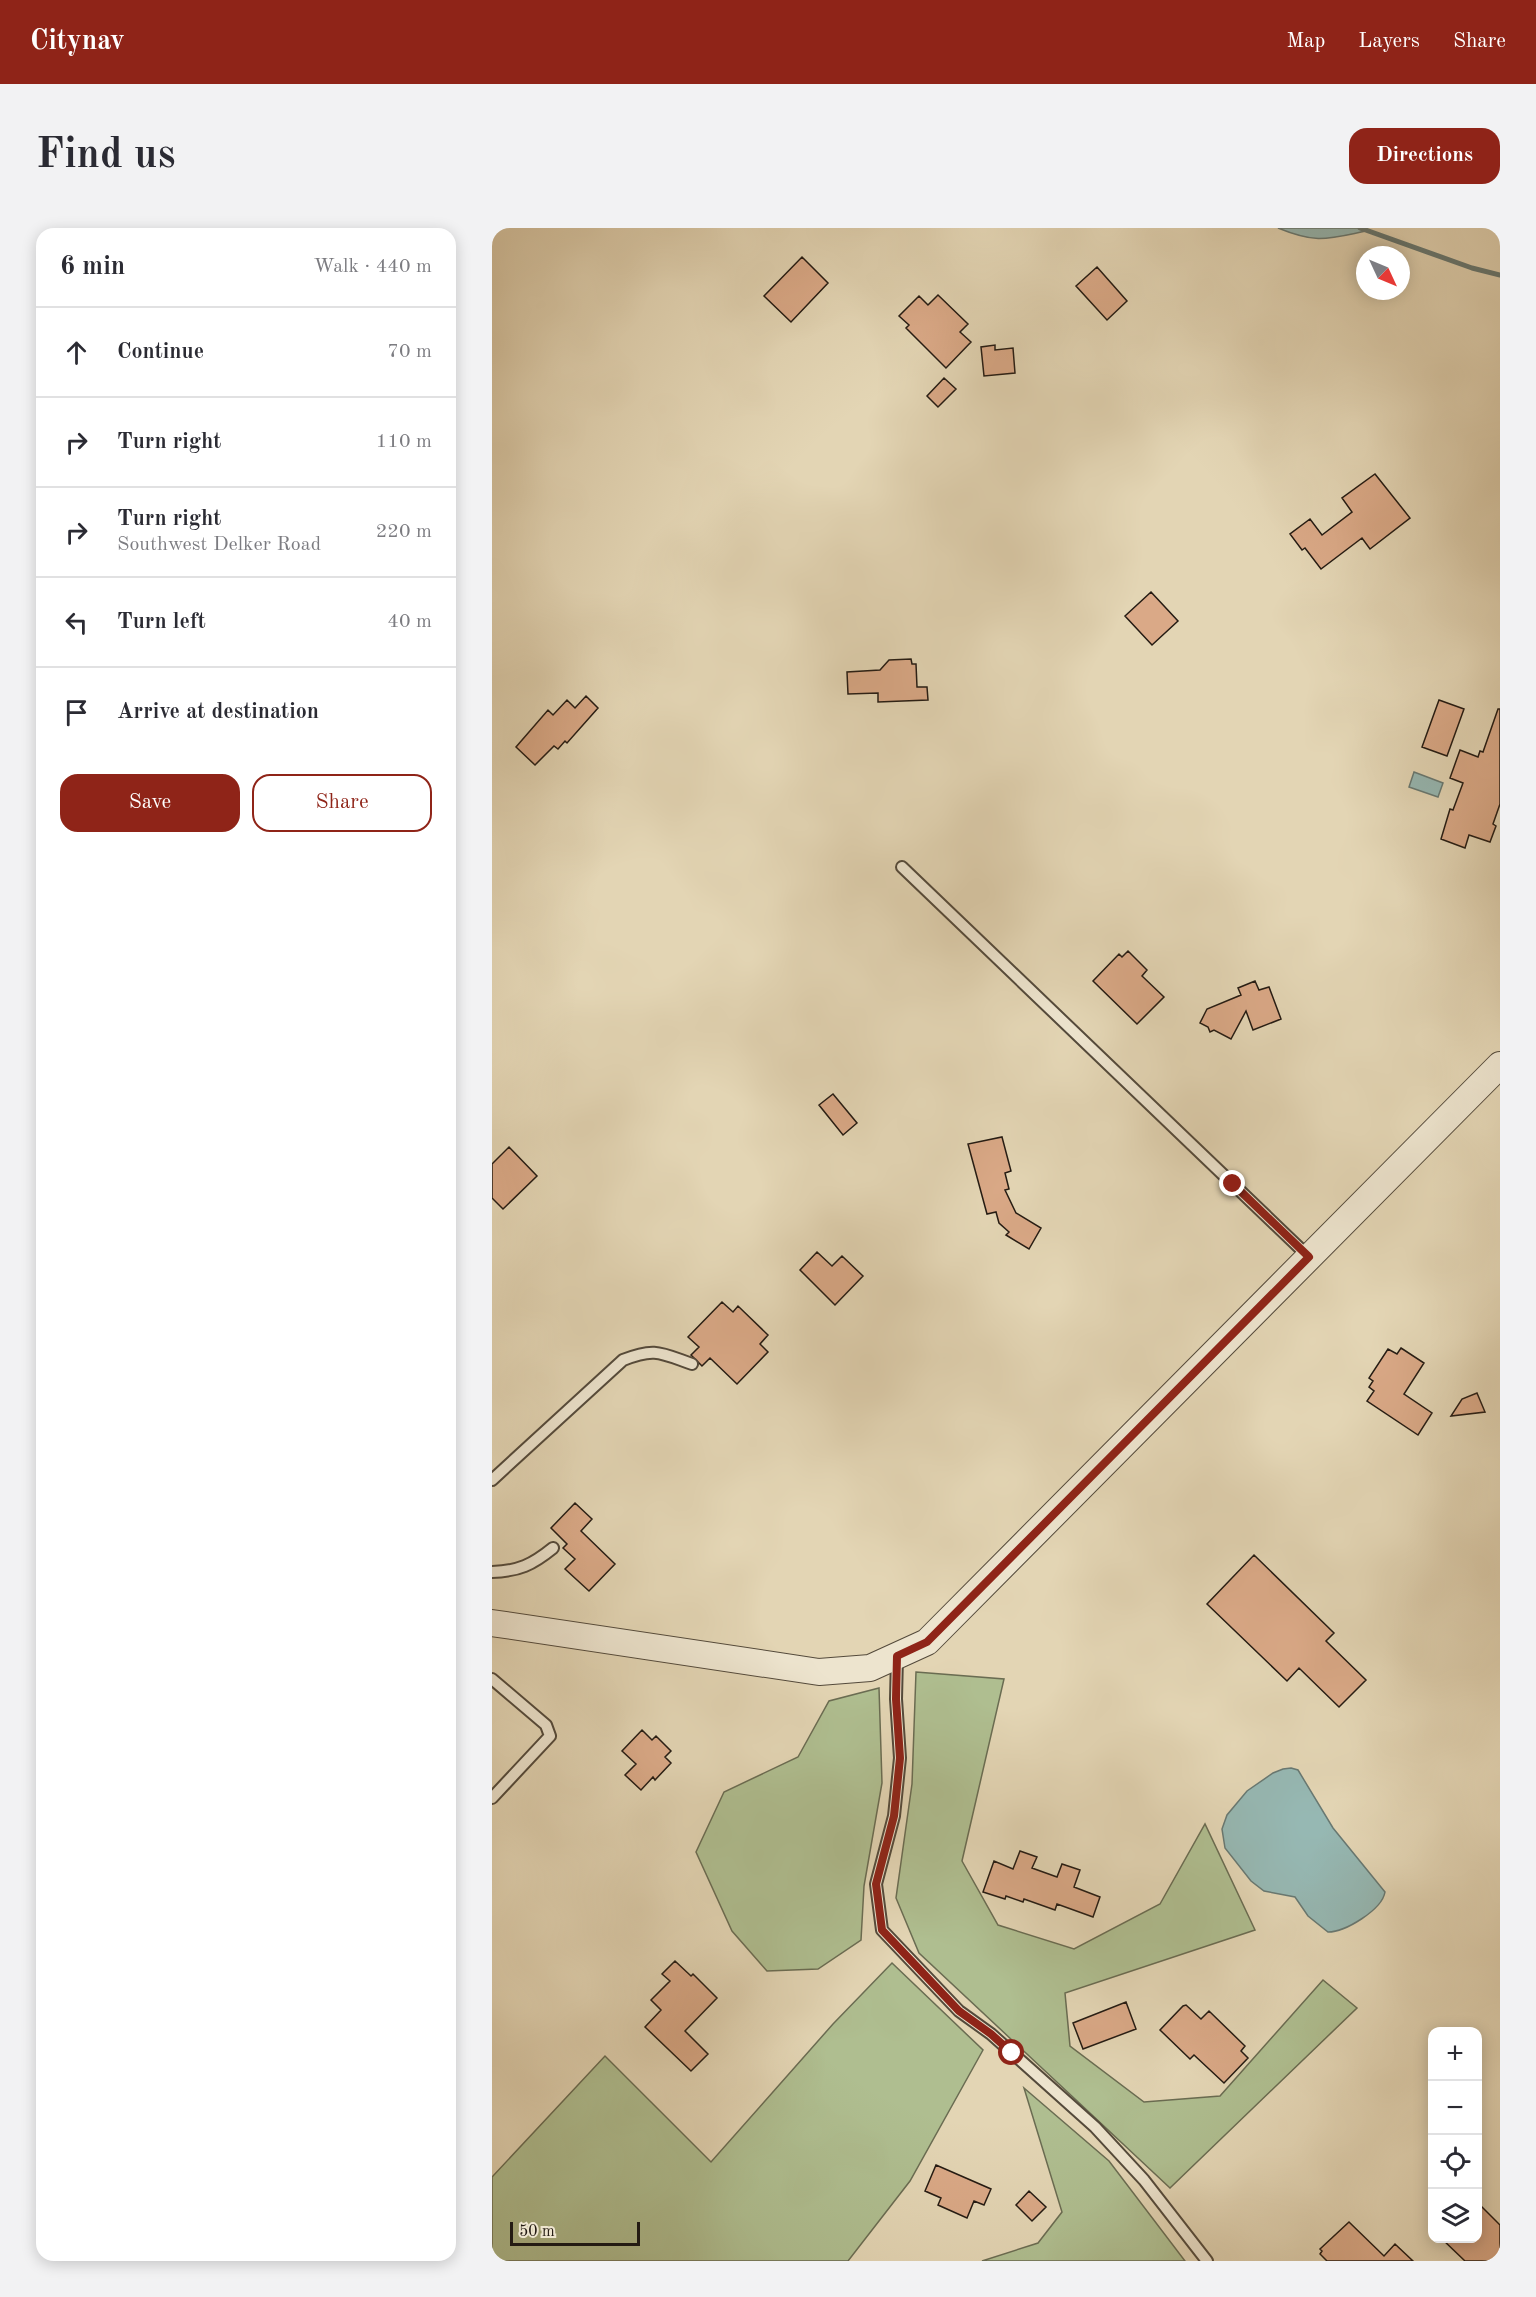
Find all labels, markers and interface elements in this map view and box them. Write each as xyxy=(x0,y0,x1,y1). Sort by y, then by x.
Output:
text: Citynav xyxy=(30,28,125,56)
text: Map xyxy=(1286,31,1325,52)
text: Layers xyxy=(1358,31,1420,52)
text: Share xyxy=(1453,31,1506,52)
button: Directions xyxy=(1349,128,1500,184)
text: Find us xyxy=(36,135,175,177)
north arrow xyxy=(1356,246,1410,300)
text: 6 min xyxy=(60,254,125,280)
text: Walk · 440 m xyxy=(313,257,432,277)
icon: ahead xyxy=(60,336,93,369)
text: Continue xyxy=(117,341,204,363)
text: 70 m xyxy=(387,342,432,362)
icon: right xyxy=(60,426,93,459)
text: Turn right xyxy=(117,431,221,453)
text: 110 m xyxy=(376,432,432,452)
text: Turn right xyxy=(117,508,221,530)
icon: right xyxy=(60,516,93,549)
text: 220 m xyxy=(376,522,432,542)
text: Southwest Delker Road xyxy=(117,535,321,555)
icon: left xyxy=(60,606,93,639)
text: Turn left xyxy=(117,611,206,633)
text: 40 m xyxy=(387,612,432,632)
icon: arrive xyxy=(60,696,93,729)
text: Arrive at destination xyxy=(117,701,319,723)
button: Save xyxy=(60,774,240,832)
button: Share xyxy=(252,774,432,832)
route end xyxy=(1219,1170,1245,1196)
map controls xyxy=(1428,2027,1482,2243)
button: + xyxy=(1428,2027,1482,2081)
route start xyxy=(998,2039,1024,2065)
button: − xyxy=(1428,2081,1482,2135)
button: locate xyxy=(1428,2135,1482,2189)
button: layers xyxy=(1428,2189,1482,2243)
scale bar xyxy=(510,2219,640,2246)
text: 50 m xyxy=(519,2224,555,2240)

